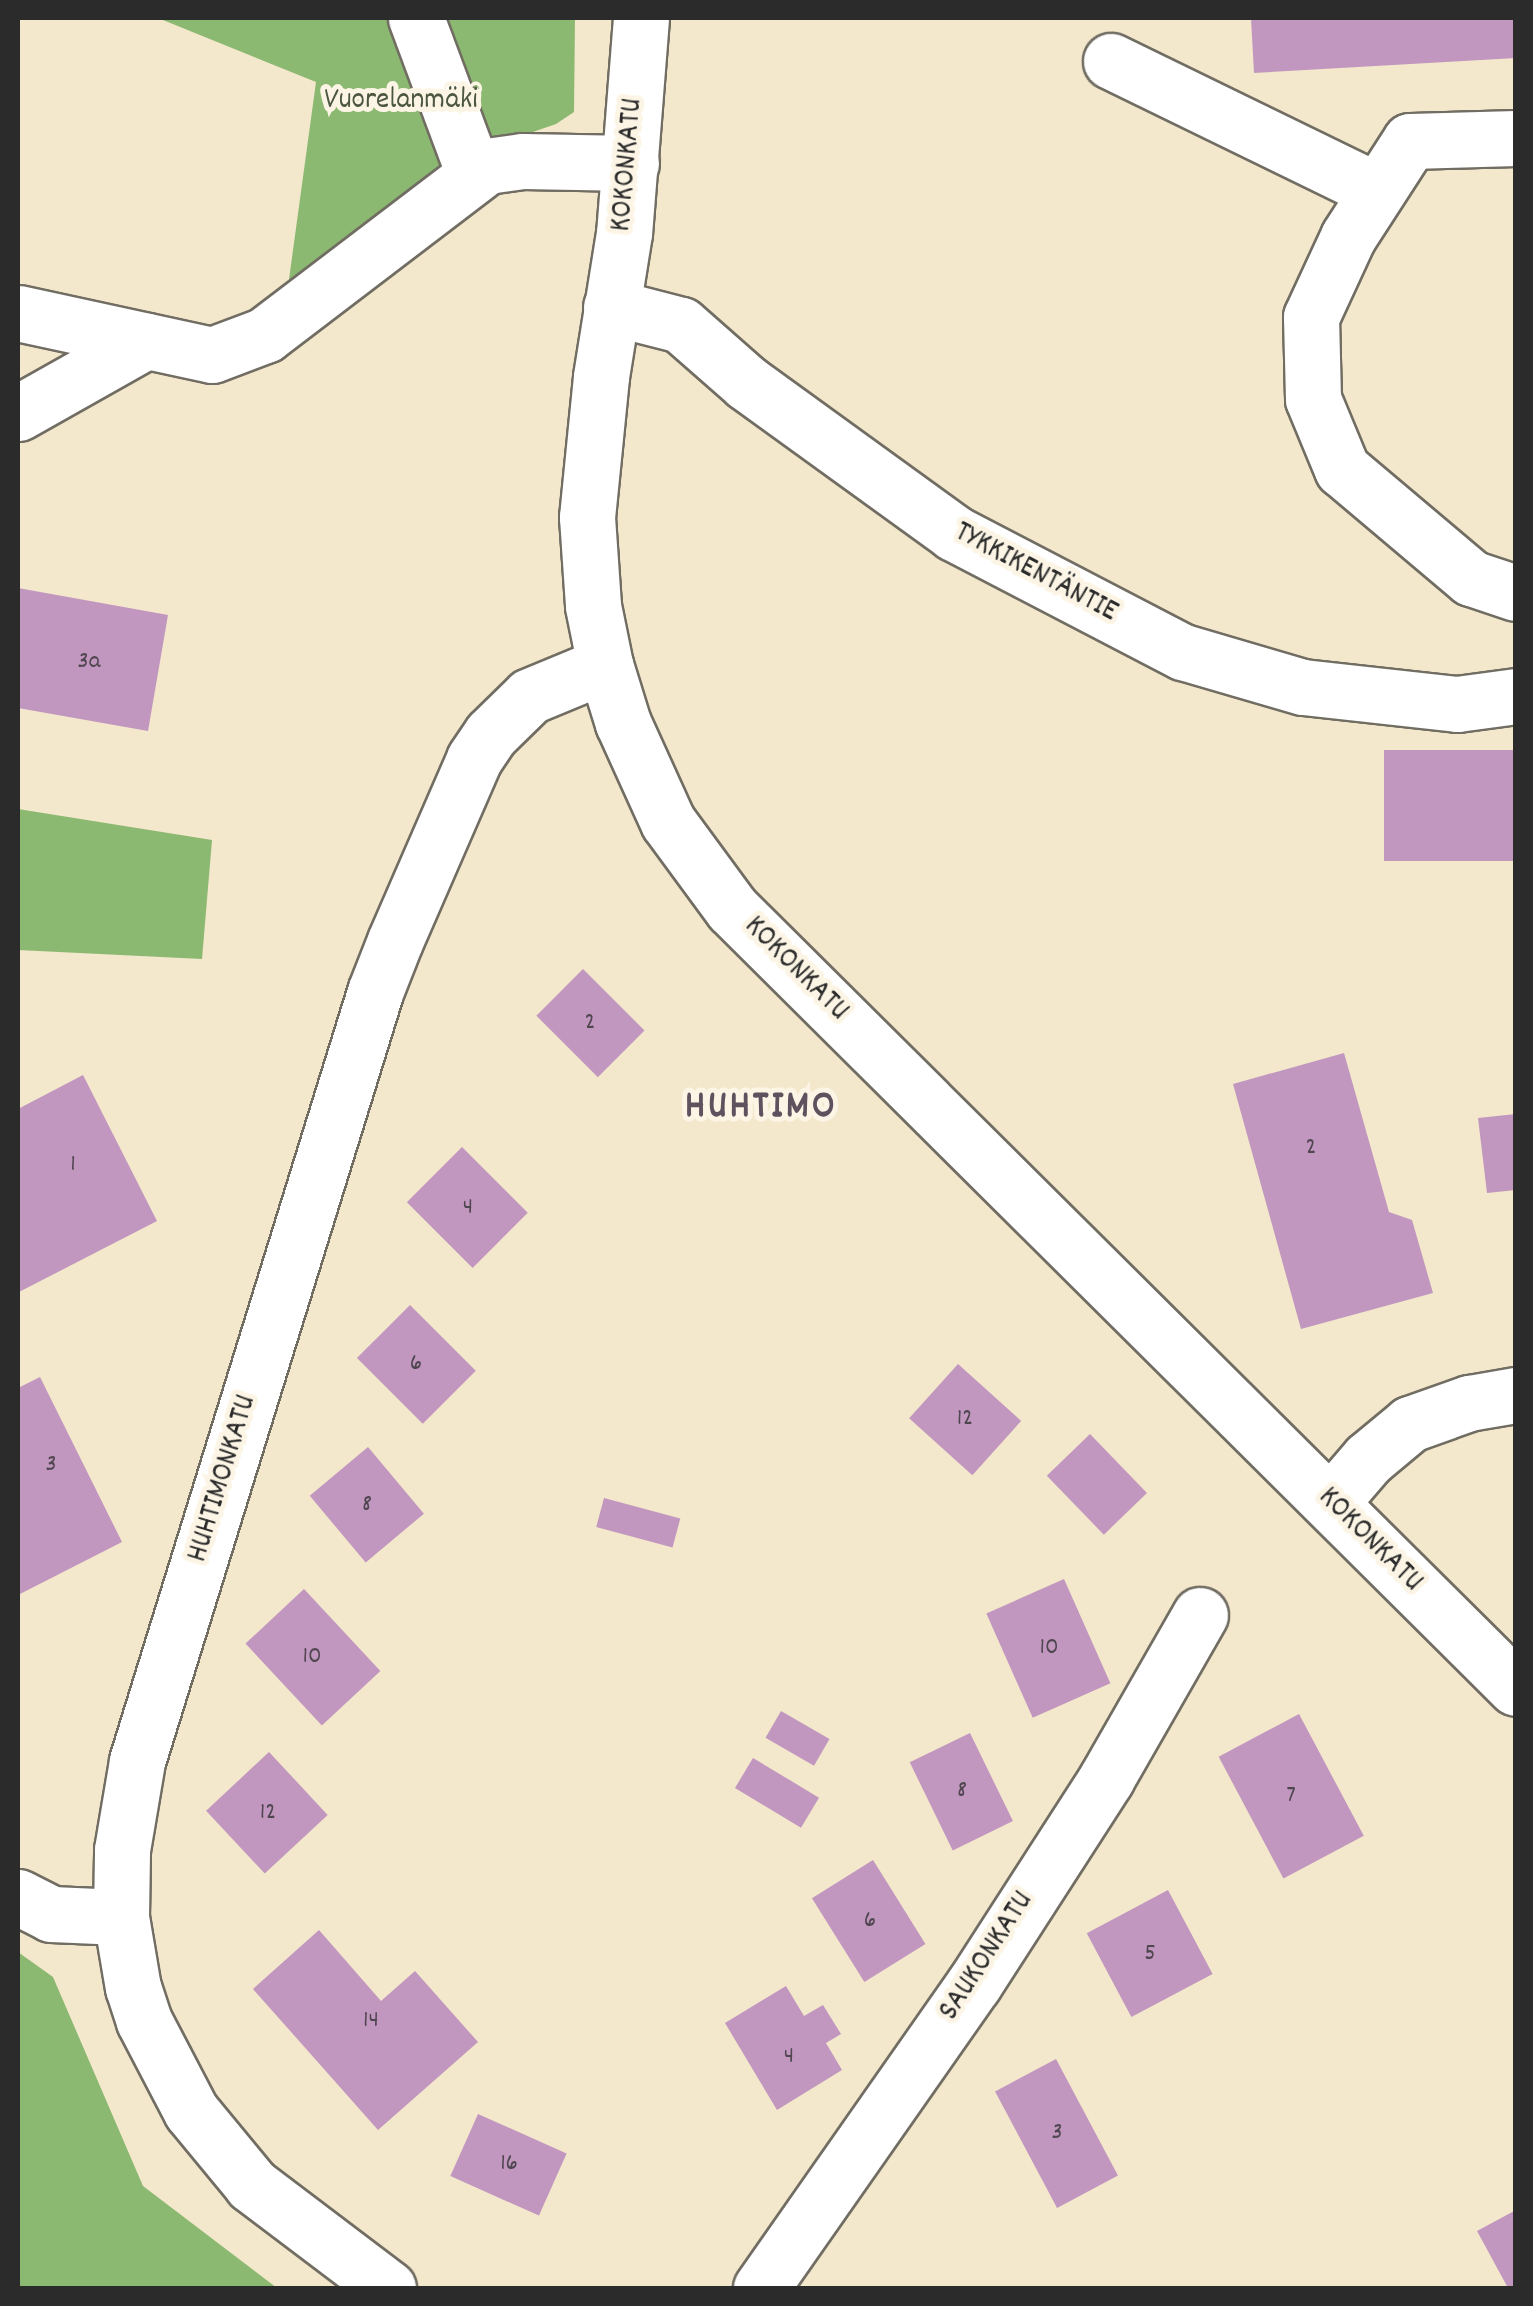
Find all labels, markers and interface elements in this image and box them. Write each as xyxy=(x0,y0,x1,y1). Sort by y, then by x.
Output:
park label: Vuorelanmäki xyxy=(324,84,478,120)
street label: KOKONKATU xyxy=(605,97,653,233)
street label: TYKKIKENTÄNTIE xyxy=(947,516,1123,632)
house number: 3a xyxy=(78,647,100,677)
street label: KOKONKATU xyxy=(735,910,855,1030)
house number: 2 xyxy=(585,1008,595,1038)
district label: HUHTIMO xyxy=(685,1085,837,1133)
house number: 2 xyxy=(1306,1133,1316,1163)
house number: 1 xyxy=(70,1150,76,1180)
house number: 4 xyxy=(463,1193,473,1223)
house number: 6 xyxy=(410,1349,422,1379)
street label: HUHTIMONKATU xyxy=(182,1391,266,1567)
house number: 12 xyxy=(957,1404,973,1434)
house number: 3 xyxy=(45,1450,57,1480)
street label: KOKONKATU xyxy=(1309,1481,1429,1601)
house number: 8 xyxy=(362,1490,372,1520)
house number: 10 xyxy=(1039,1633,1059,1663)
house number: 10 xyxy=(302,1642,322,1672)
house number: 8 xyxy=(957,1776,967,1806)
house number: 7 xyxy=(1286,1781,1296,1811)
house number: 12 xyxy=(260,1798,276,1828)
street label: SAUKONKATU xyxy=(933,1886,1043,2028)
house number: 6 xyxy=(864,1906,876,1936)
house number: 5 xyxy=(1144,1939,1156,1969)
house number: 14 xyxy=(363,2006,379,2036)
house number: 4 xyxy=(784,2042,794,2072)
house number: 3 xyxy=(1051,2118,1063,2148)
house number: 16 xyxy=(500,2149,518,2179)

